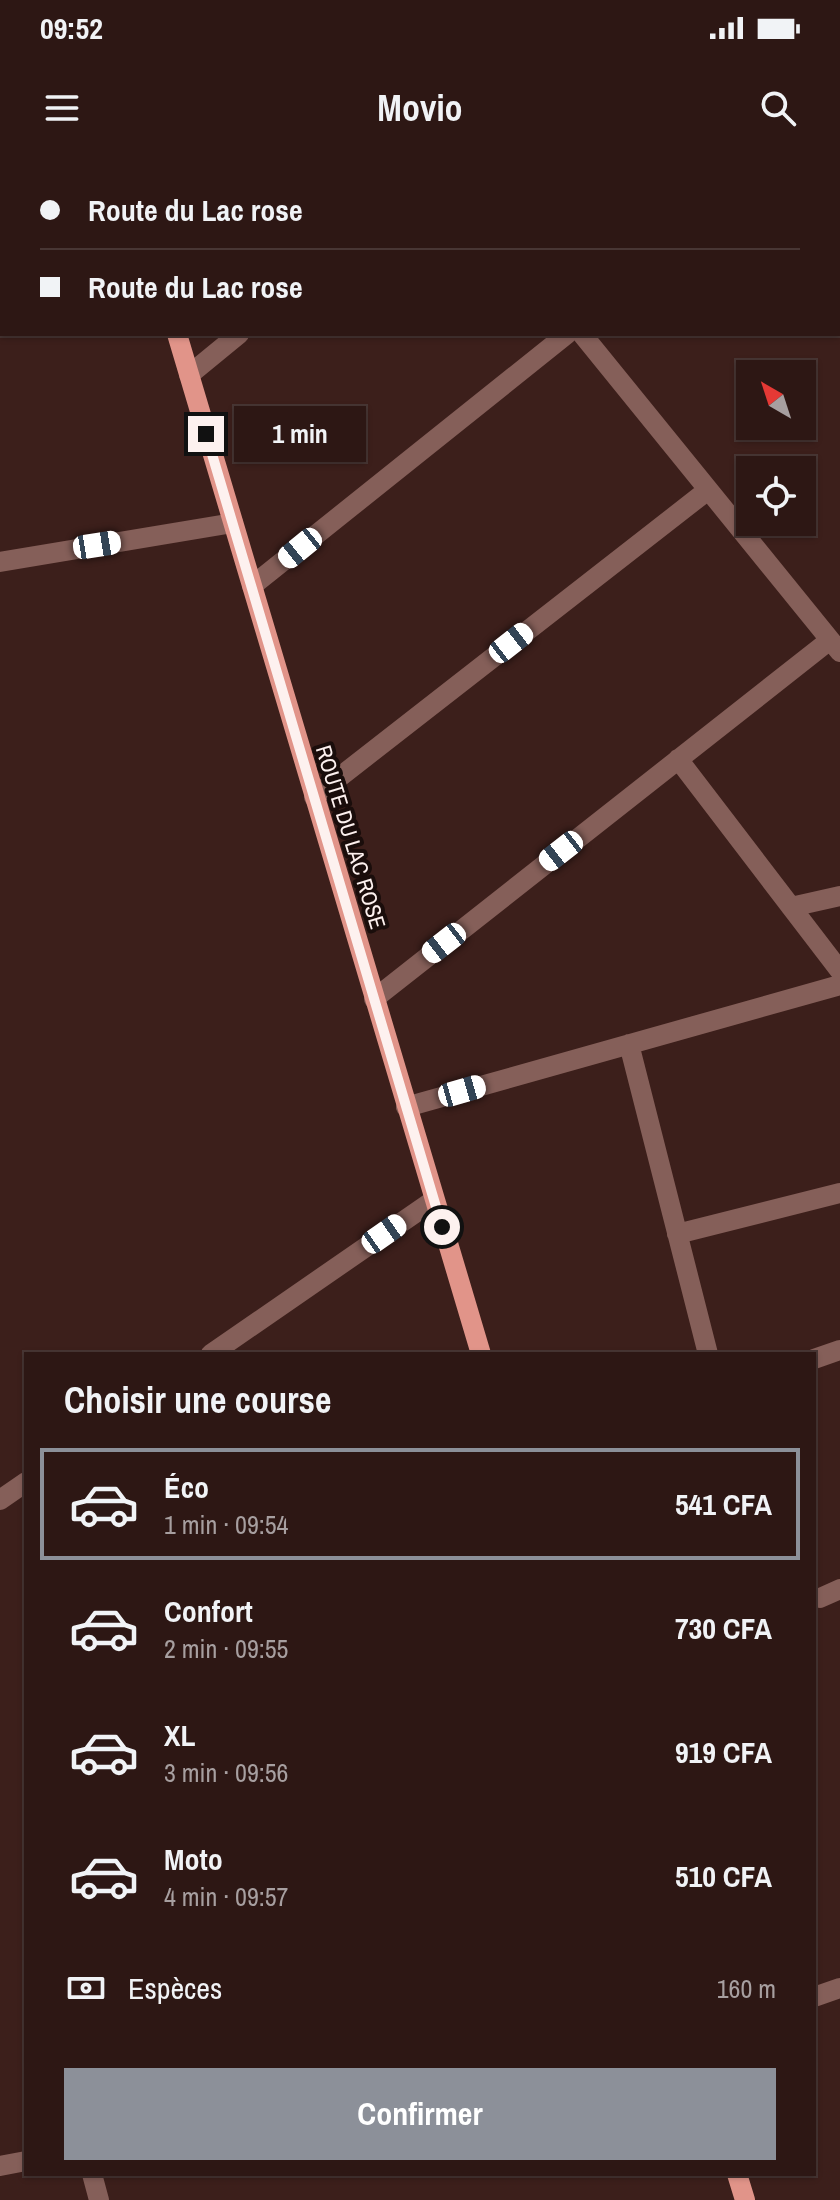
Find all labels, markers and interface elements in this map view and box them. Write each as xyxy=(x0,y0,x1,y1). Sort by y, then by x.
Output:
text: 09:52 xyxy=(40,8,103,48)
text: Movio xyxy=(377,84,463,132)
icon: menu xyxy=(40,86,84,130)
icon: search xyxy=(756,86,800,130)
text: Route du Lac rose xyxy=(88,190,303,230)
text: Route du Lac rose xyxy=(88,267,303,307)
north arrow xyxy=(736,360,816,440)
map controls xyxy=(736,360,816,536)
callout: 1 min xyxy=(234,406,366,462)
route end xyxy=(188,416,224,452)
text: 1 min xyxy=(272,416,328,451)
button: locate xyxy=(736,456,816,536)
car xyxy=(274,524,326,572)
car xyxy=(71,529,123,561)
car xyxy=(485,619,537,667)
street label: ROUTE DU LAC ROSE xyxy=(309,742,393,932)
car xyxy=(535,827,587,875)
car xyxy=(418,919,470,967)
car xyxy=(436,1073,488,1109)
route start xyxy=(424,1209,460,1245)
car xyxy=(357,1210,411,1258)
text: Choisir une course xyxy=(64,1376,331,1424)
text: Éco xyxy=(164,1467,209,1507)
icon: car xyxy=(68,1468,140,1540)
text: 541 CFA xyxy=(675,1484,772,1524)
text: 1 min · 09:54 xyxy=(164,1507,288,1542)
text: Confort xyxy=(164,1591,253,1631)
icon: car xyxy=(68,1592,140,1664)
text: 730 CFA xyxy=(675,1608,772,1648)
text: 2 min · 09:55 xyxy=(164,1631,288,1666)
text: XL xyxy=(164,1715,195,1755)
icon: car xyxy=(68,1716,140,1788)
text: 919 CFA xyxy=(675,1732,772,1772)
text: 3 min · 09:56 xyxy=(164,1755,288,1790)
text: Moto xyxy=(164,1839,223,1879)
icon: car xyxy=(68,1840,140,1912)
text: 510 CFA xyxy=(675,1856,772,1896)
text: 4 min · 09:57 xyxy=(164,1879,288,1914)
icon: cash xyxy=(64,1966,108,2010)
text: Espèces xyxy=(128,1968,222,2008)
text: 160 m xyxy=(717,1971,776,2006)
button: Confirmer xyxy=(64,2068,776,2160)

